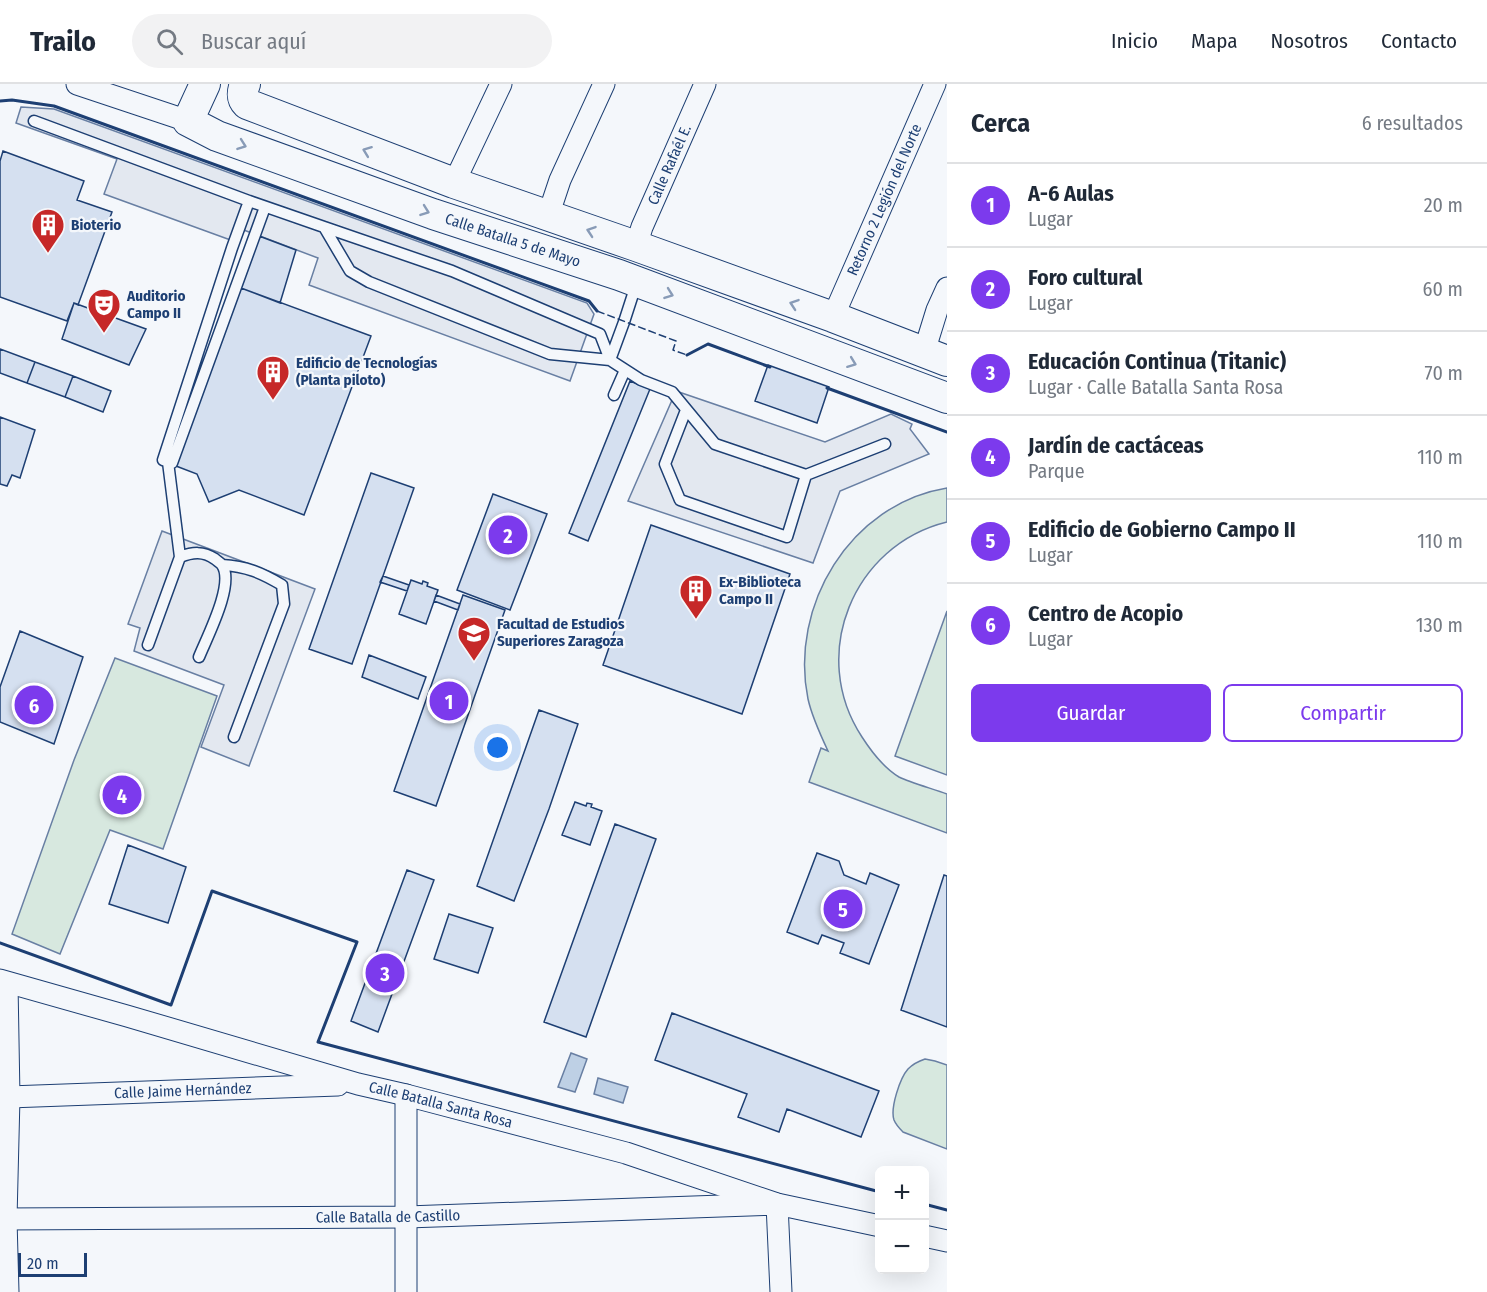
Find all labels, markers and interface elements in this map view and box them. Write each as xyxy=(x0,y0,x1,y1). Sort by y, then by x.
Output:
search box xyxy=(132,14,552,68)
text: Trailo xyxy=(30,25,96,58)
icon: search xyxy=(153,25,186,58)
text: Buscar aquí xyxy=(201,28,306,55)
text: Inicio xyxy=(1111,28,1158,54)
text: Mapa xyxy=(1191,28,1238,54)
text: Nosotros xyxy=(1271,28,1348,54)
text: Contacto xyxy=(1381,28,1457,54)
text: Cerca xyxy=(971,108,1030,139)
text: 6 resultados xyxy=(1362,111,1463,135)
street label: Retorno 2 Legión del Norte xyxy=(843,121,925,278)
street label: Calle Rafaél E. xyxy=(644,122,695,208)
one-way arrow xyxy=(236,137,247,150)
one-way arrow xyxy=(363,145,373,158)
text: A-6 Aulas xyxy=(1028,180,1114,207)
text: 1 xyxy=(986,193,995,217)
text: 20 m xyxy=(1424,193,1463,217)
one-way arrow xyxy=(419,203,430,216)
building icon: Bioterio xyxy=(30,207,66,254)
text: Lugar xyxy=(1028,207,1073,231)
street label: Calle Batalla 5 de Mayo xyxy=(443,210,583,271)
place label: Bioterio xyxy=(71,216,121,234)
one-way arrow xyxy=(586,225,596,238)
text: Foro cultural xyxy=(1028,264,1143,291)
text: 2 xyxy=(986,277,995,301)
text: 60 m xyxy=(1423,277,1463,301)
one-way arrow xyxy=(664,286,674,299)
theatre icon: Auditorio Campo II xyxy=(86,287,122,334)
place label: Auditorio Campo II xyxy=(126,287,185,322)
text: Lugar xyxy=(1028,291,1073,315)
one-way arrow xyxy=(789,298,800,311)
text: Educación Continua (Titanic) xyxy=(1028,348,1286,375)
building icon: Edificio de Tecnologías (Planta piloto) xyxy=(255,354,291,401)
place label: Edificio de Tecnologías (Planta piloto) xyxy=(296,354,438,389)
one-way arrow xyxy=(846,355,857,368)
text: 3 xyxy=(986,361,995,385)
text: 70 m xyxy=(1425,361,1463,385)
text: Lugar · Calle Batalla Santa Rosa xyxy=(1028,375,1283,399)
text: Jardín de cactáceas xyxy=(1028,432,1204,459)
text: 4 xyxy=(985,445,996,469)
text: 110 m xyxy=(1417,445,1463,469)
text: Parque xyxy=(1028,459,1085,483)
pin: 2 xyxy=(488,512,528,558)
text: Edificio de Gobierno Campo II xyxy=(1028,516,1296,543)
text: 5 xyxy=(986,529,995,553)
text: 110 m xyxy=(1417,529,1463,553)
text: Lugar xyxy=(1028,543,1073,567)
building icon: Ex-Biblioteca Campo II xyxy=(678,573,714,620)
place label: Ex-Biblioteca Campo II xyxy=(719,573,802,608)
text: Centro de Acopio xyxy=(1028,600,1183,627)
text: 6 xyxy=(985,613,996,637)
text: 130 m xyxy=(1416,613,1463,637)
school or university icon: Facultad de Estudios Superiores Zaragoza xyxy=(456,615,492,662)
place label: Facultad de Estudios Superiores Zaragoza xyxy=(497,615,625,650)
text: Lugar xyxy=(1028,627,1073,651)
pin: 1 xyxy=(430,678,468,724)
pin: 6 xyxy=(15,682,54,728)
button: Guardar xyxy=(971,684,1211,742)
button: Compartir xyxy=(1223,684,1463,742)
your location xyxy=(483,733,512,762)
pin: 4 xyxy=(102,772,142,818)
pin: 5 xyxy=(824,886,862,932)
pin: 3 xyxy=(366,950,404,996)
street label: Calle Batalla Santa Rosa xyxy=(367,1078,515,1132)
street label: Calle Jaime Hernández xyxy=(114,1079,252,1102)
map controls xyxy=(875,1166,929,1274)
button: + xyxy=(875,1166,929,1220)
street label: Calle Batalla de Castillo xyxy=(316,1206,461,1226)
button: − xyxy=(875,1220,929,1274)
scale bar xyxy=(18,1250,87,1278)
text: 20 m xyxy=(27,1254,58,1273)

